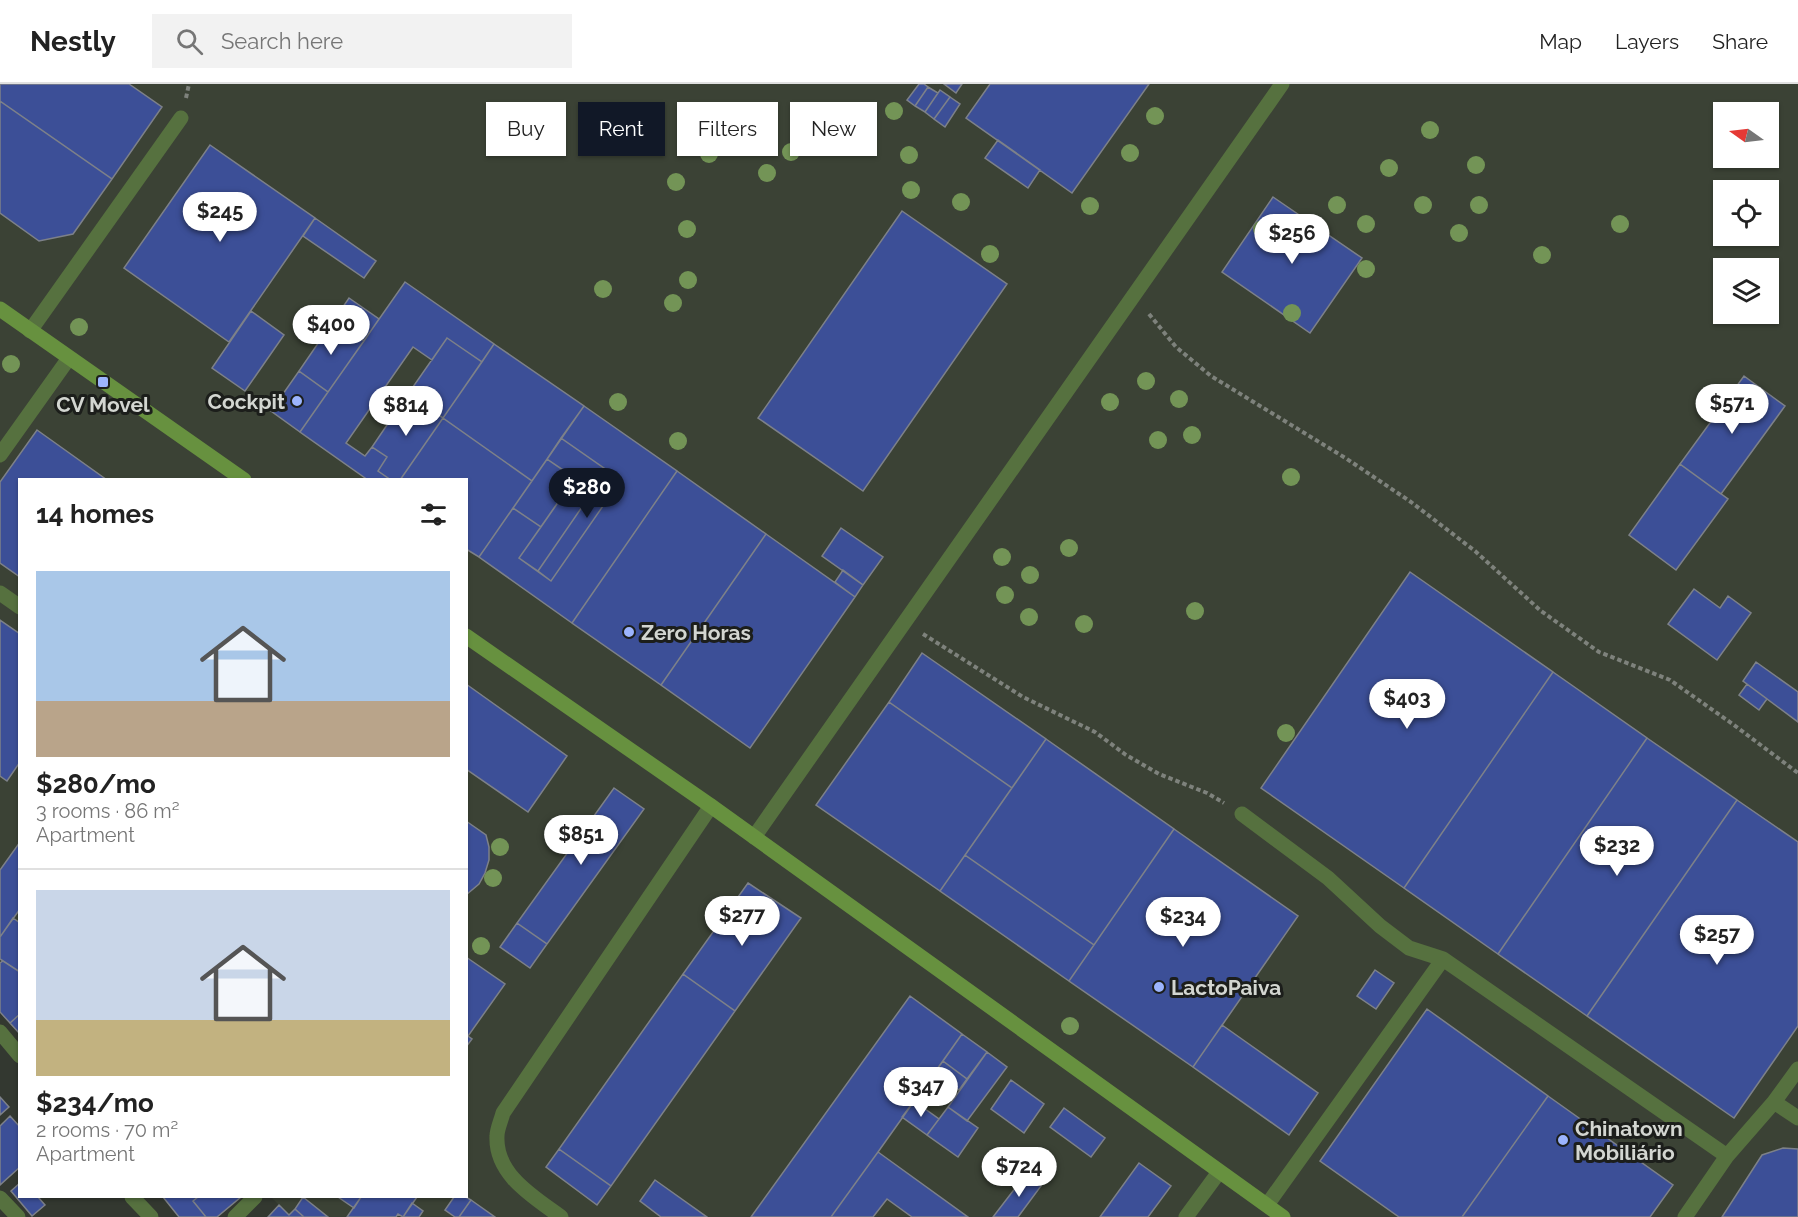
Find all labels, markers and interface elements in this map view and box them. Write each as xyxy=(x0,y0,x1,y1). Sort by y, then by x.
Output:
search box xyxy=(152,14,572,68)
text: Nestly xyxy=(30,25,116,58)
icon: search xyxy=(173,25,206,58)
text: Search here xyxy=(221,28,343,54)
text: Map xyxy=(1539,29,1582,54)
text: Layers xyxy=(1615,29,1679,54)
text: Share xyxy=(1712,29,1768,54)
chip: Buy xyxy=(486,102,566,156)
chip: Rent xyxy=(578,102,665,156)
chip: Filters xyxy=(677,102,778,156)
chip: New xyxy=(790,102,877,156)
north arrow xyxy=(1713,102,1779,168)
map controls xyxy=(1713,102,1779,324)
button: locate xyxy=(1713,180,1779,246)
pin: $245 xyxy=(184,192,256,243)
text: $245 xyxy=(197,199,243,223)
pin: $256 xyxy=(1256,214,1328,265)
text: $256 xyxy=(1268,221,1316,245)
button: layers xyxy=(1713,258,1779,324)
pin: $400 xyxy=(295,305,367,356)
text: $400 xyxy=(307,312,355,336)
marker: CV Movel xyxy=(96,375,110,389)
pin: $571 xyxy=(1696,384,1768,435)
pin: $814 xyxy=(370,386,442,437)
place label: Cockpit xyxy=(208,389,285,414)
text: $571 xyxy=(1710,391,1754,415)
place label: CV Movel xyxy=(56,392,150,417)
text: $814 xyxy=(383,393,429,417)
marker: Cockpit xyxy=(290,394,304,408)
pin: $280 xyxy=(551,468,623,519)
text: $280 xyxy=(563,475,611,499)
icon: filters xyxy=(417,498,450,531)
text: 14 homes xyxy=(36,499,154,529)
icon: home xyxy=(189,610,297,718)
place label: Zero Horas xyxy=(641,620,751,645)
marker: Zero Horas xyxy=(622,625,636,639)
pin: $403 xyxy=(1371,679,1443,730)
text: $403 xyxy=(1383,686,1431,710)
text: $280/mo xyxy=(36,769,156,799)
text: 3 rooms · 86 m² xyxy=(36,799,179,823)
pin: $851 xyxy=(545,815,617,866)
text: $851 xyxy=(558,822,604,846)
text: Apartment xyxy=(36,823,135,847)
pin: $232 xyxy=(1581,826,1653,877)
text: $232 xyxy=(1594,833,1640,857)
pin: $277 xyxy=(706,896,778,947)
pin: $234 xyxy=(1147,897,1219,948)
text: $277 xyxy=(719,903,765,927)
text: $234 xyxy=(1160,904,1206,928)
pin: $257 xyxy=(1681,915,1753,966)
text: $257 xyxy=(1694,922,1740,946)
icon: home xyxy=(189,929,297,1037)
place label: LactoPaiva xyxy=(1171,975,1281,1000)
marker: LactoPaiva xyxy=(1152,980,1166,994)
pin: $347 xyxy=(885,1067,957,1118)
text: $347 xyxy=(898,1074,944,1098)
text: $234/mo xyxy=(36,1088,154,1118)
place label: Chinatown Mobiliário xyxy=(1575,1116,1683,1165)
text: 2 rooms · 70 m² xyxy=(36,1118,178,1142)
marker: Chinatown Mobiliário xyxy=(1556,1133,1570,1147)
text: Apartment xyxy=(36,1142,135,1166)
pin: $724 xyxy=(983,1147,1055,1198)
text: $724 xyxy=(996,1154,1042,1178)

